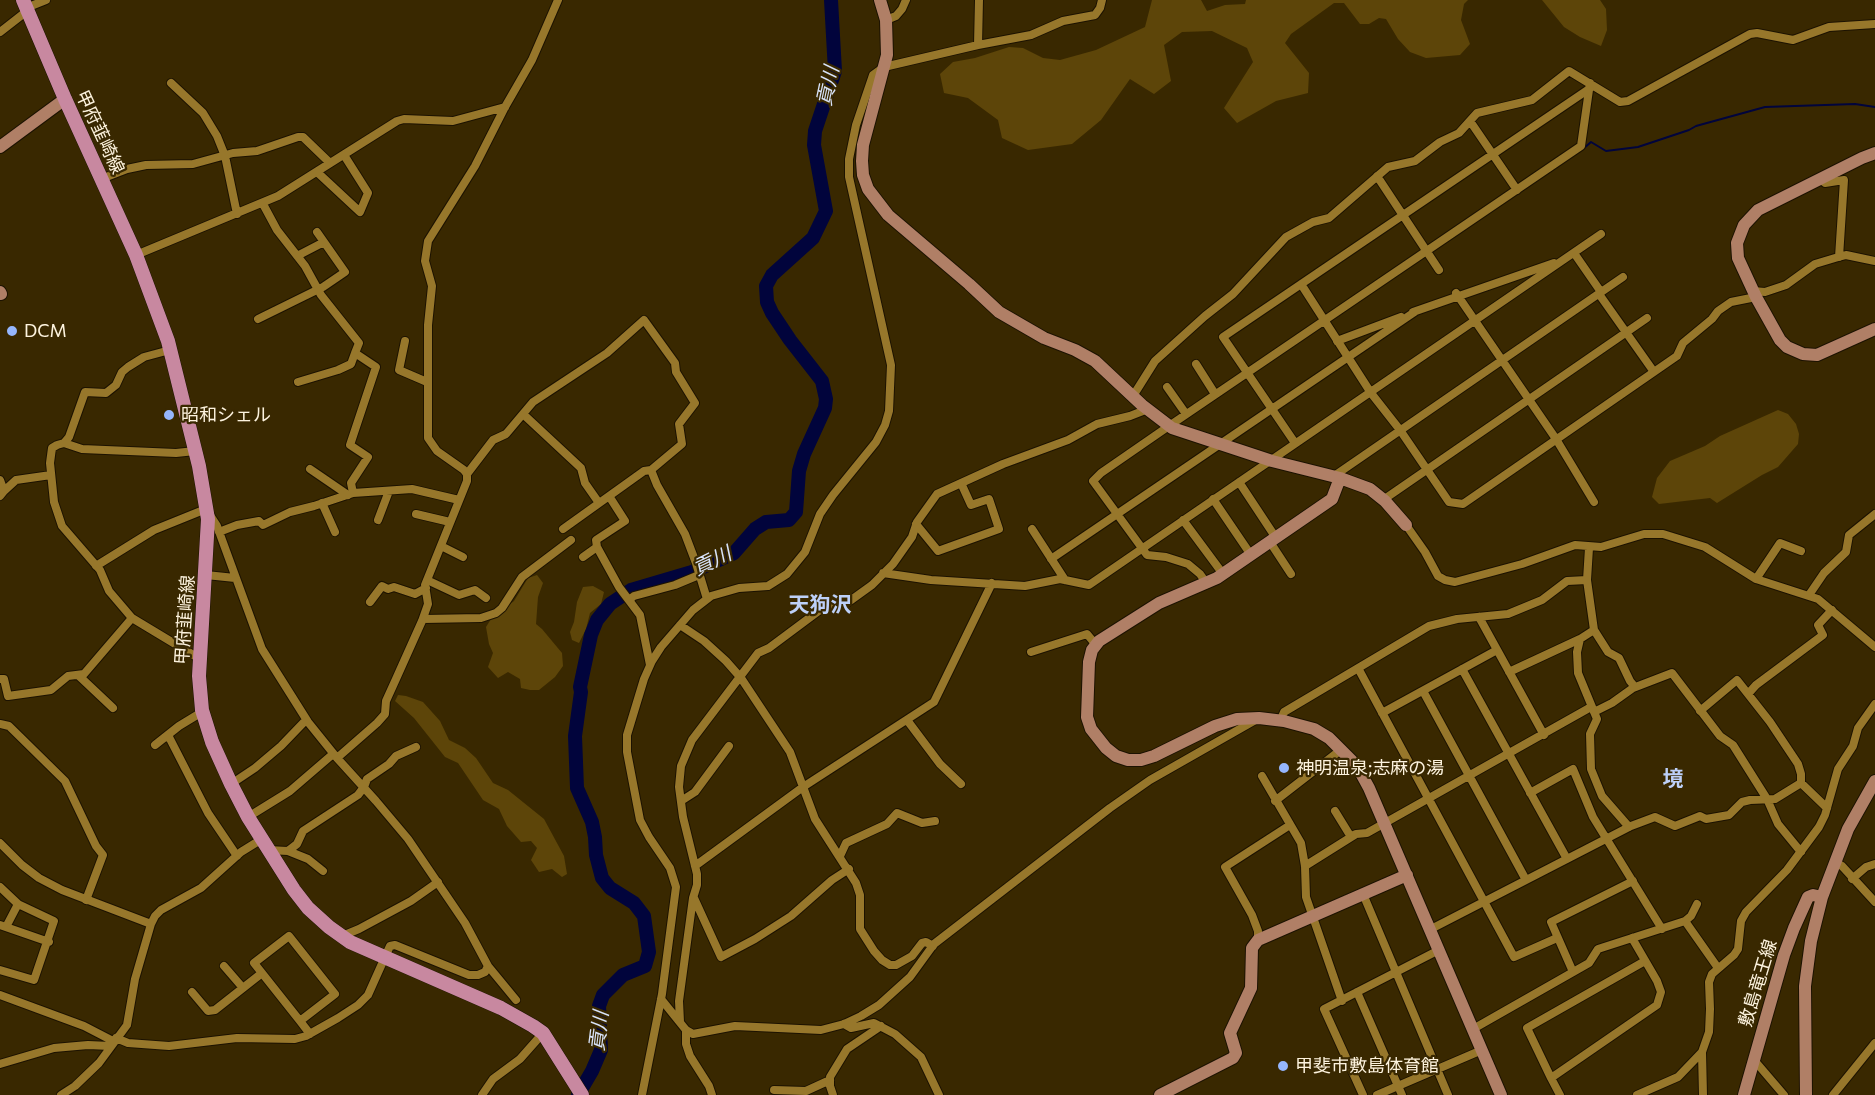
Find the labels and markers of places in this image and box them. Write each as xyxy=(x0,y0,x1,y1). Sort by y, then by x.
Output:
place label: DCM xyxy=(24,320,67,342)
marker: DCM xyxy=(5,324,19,338)
place label: 昭和シェル xyxy=(181,404,271,426)
marker: 昭和シェル xyxy=(162,408,176,422)
place label: 神明温泉;志麻の湯 xyxy=(1296,757,1444,779)
marker: 神明温泉;志麻の湯 xyxy=(1277,761,1291,775)
place label: 甲斐市敷島体育館 xyxy=(1295,1055,1439,1077)
marker: 甲斐市敷島体育館 xyxy=(1276,1059,1290,1073)

